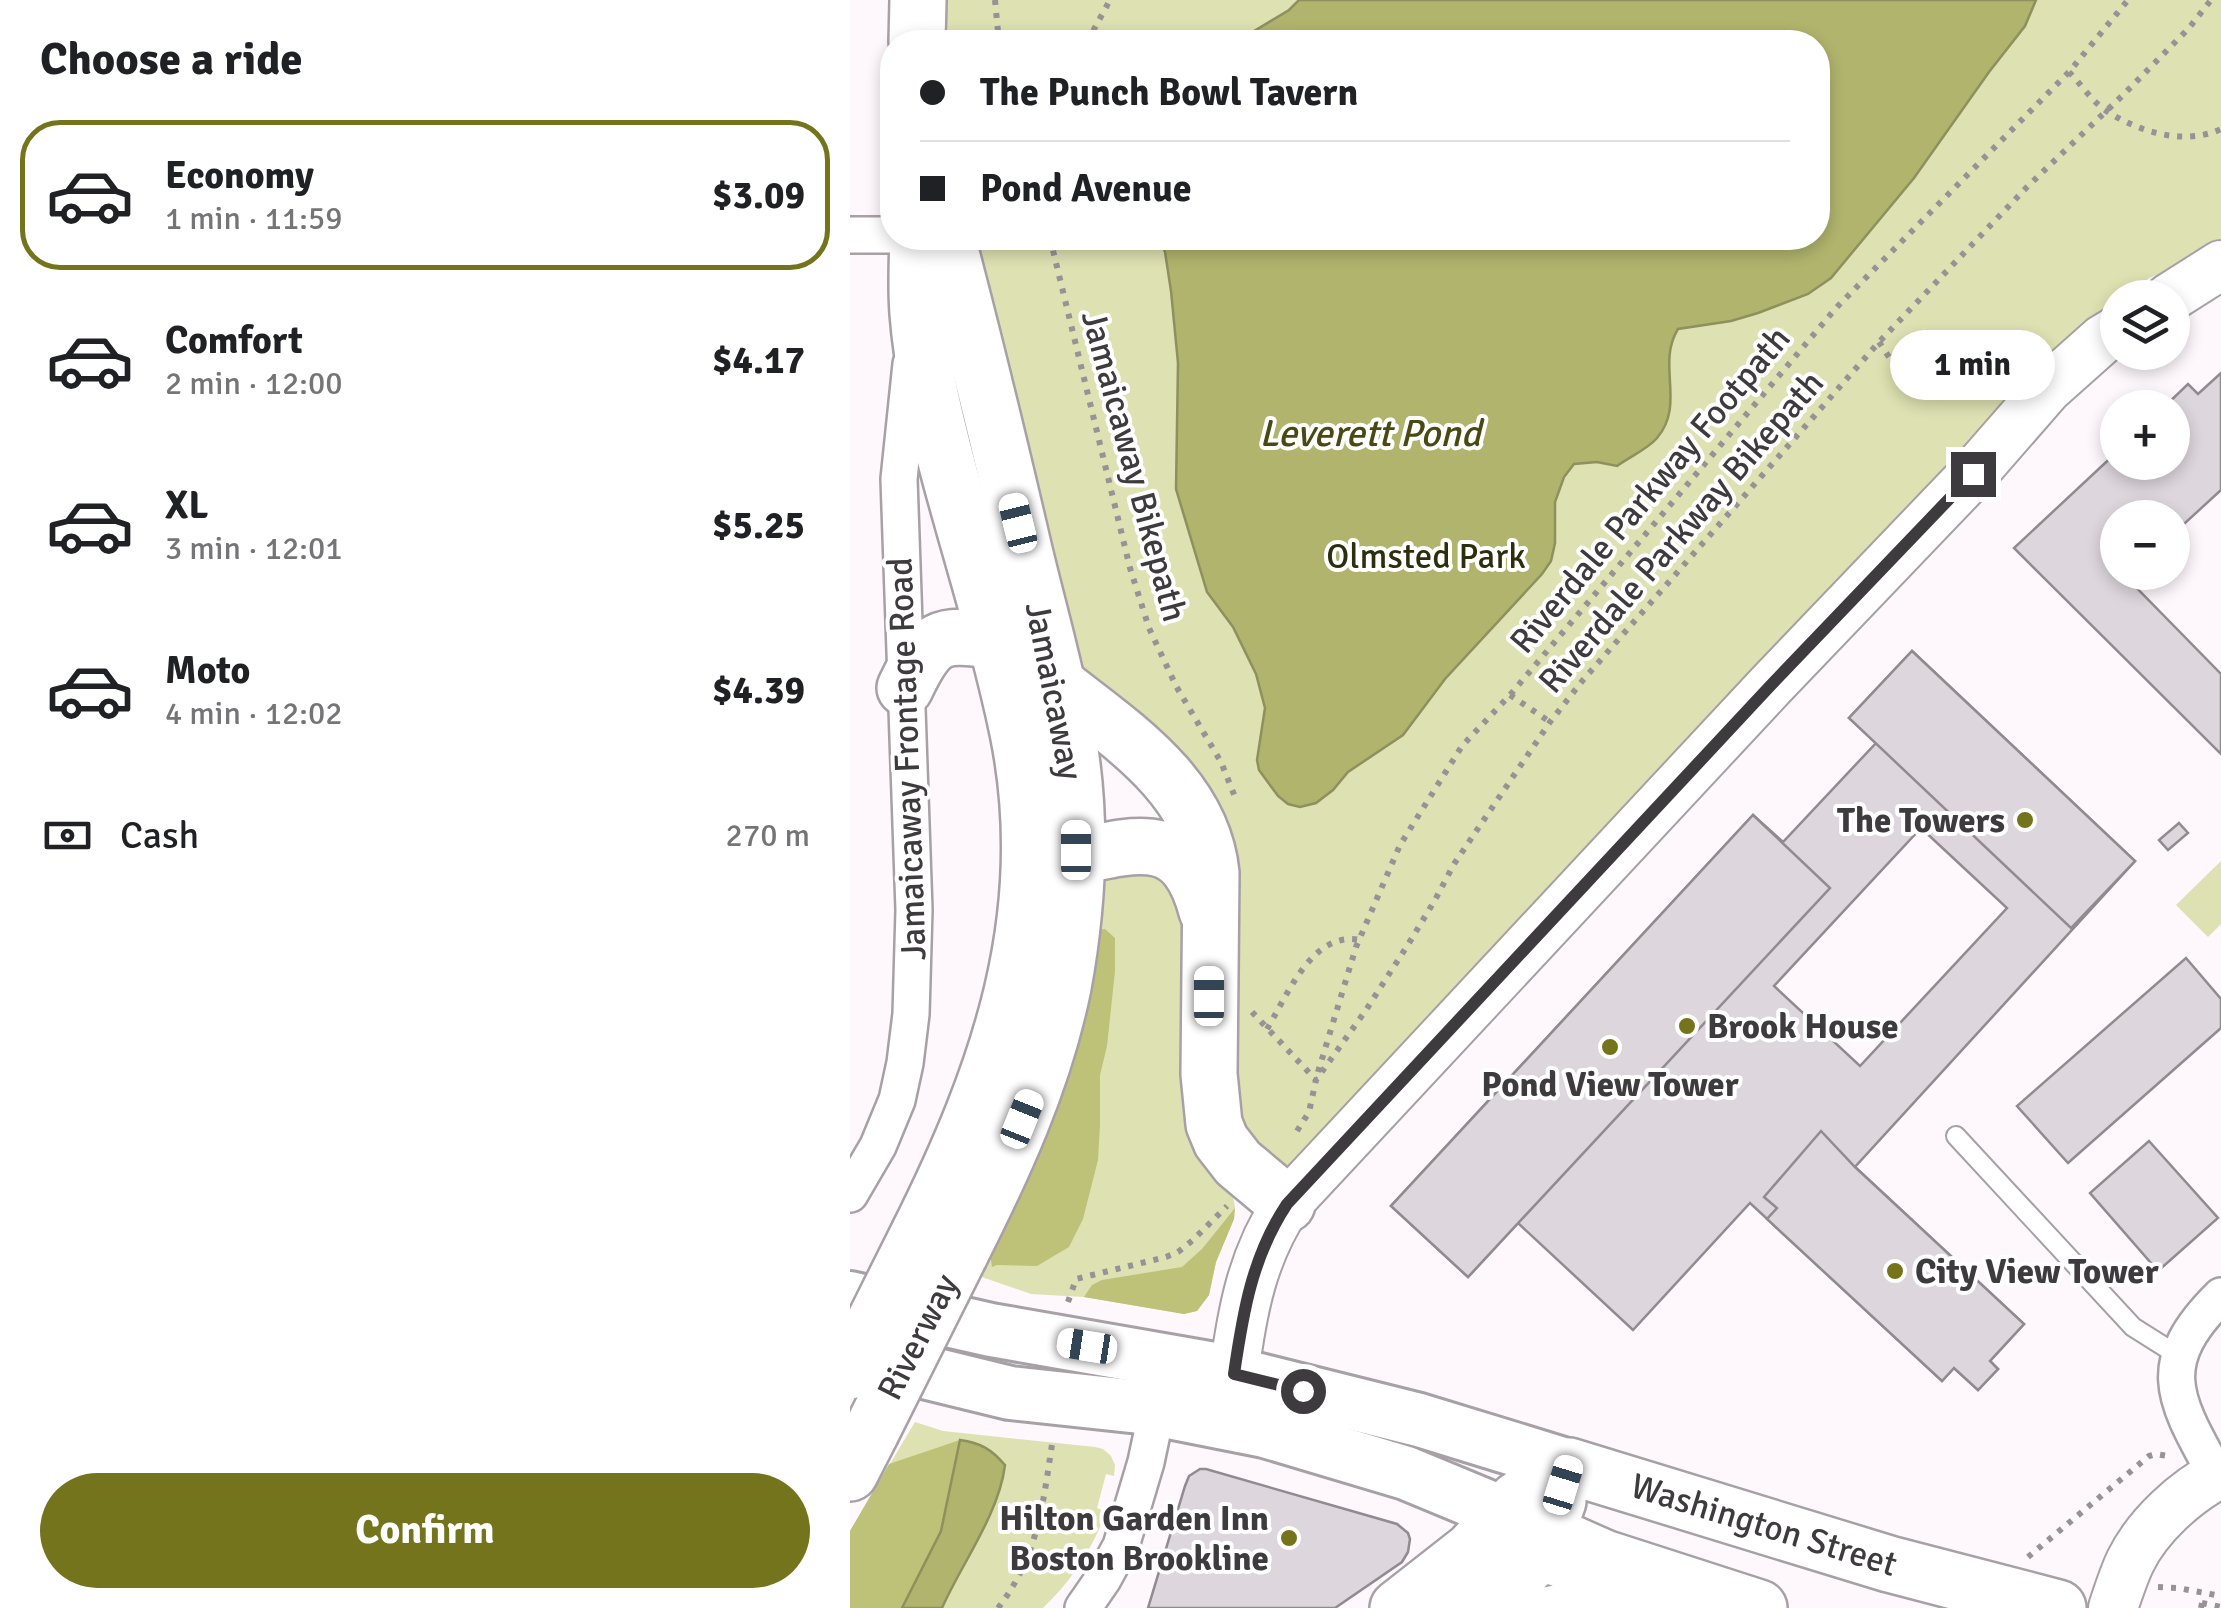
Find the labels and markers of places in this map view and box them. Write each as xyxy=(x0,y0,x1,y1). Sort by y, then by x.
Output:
place label: The Towers xyxy=(1837,799,2005,842)
marker: The Towers xyxy=(2014,809,2036,831)
place label: Brook House xyxy=(1707,1005,1899,1048)
marker: Brook House xyxy=(1676,1015,1698,1037)
marker: Pond View Tower xyxy=(1599,1036,1621,1058)
place label: Pond View Tower xyxy=(1481,1063,1739,1106)
place label: City View Tower xyxy=(1915,1250,2159,1293)
marker: City View Tower xyxy=(1884,1260,1906,1282)
place label: Hilton Garden Inn Boston Brookline xyxy=(999,1497,1269,1580)
marker: Hilton Garden Inn Boston Brookline xyxy=(1278,1527,1300,1549)

